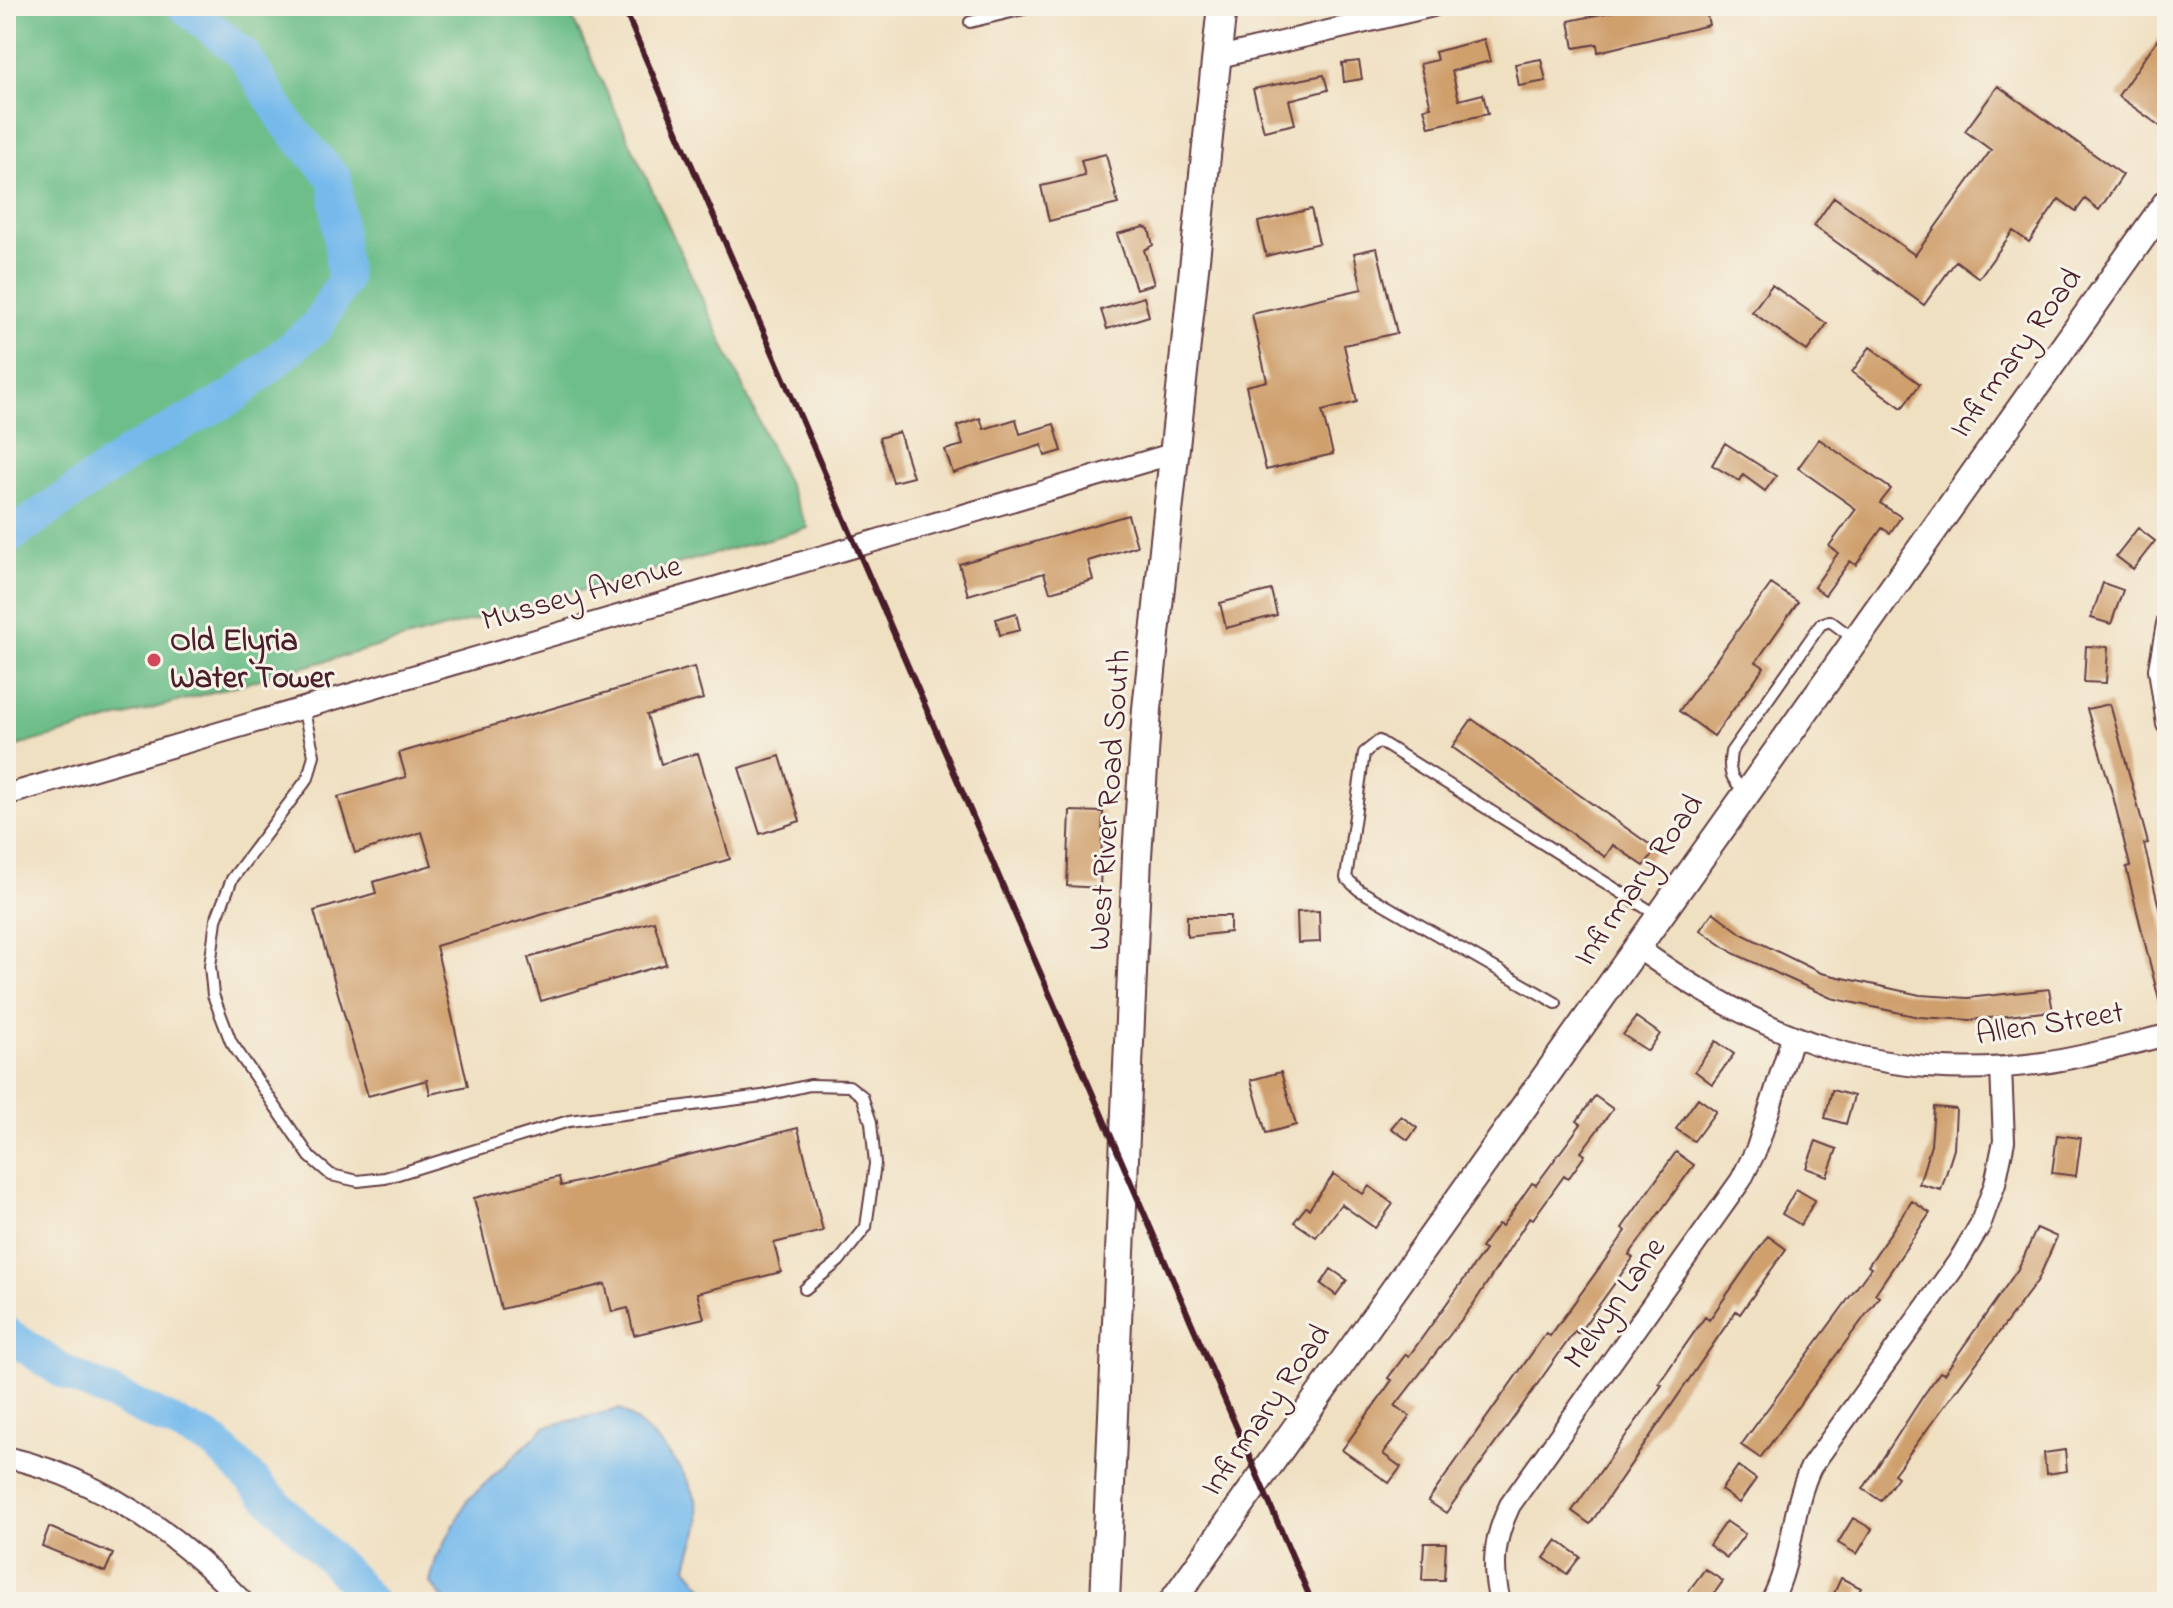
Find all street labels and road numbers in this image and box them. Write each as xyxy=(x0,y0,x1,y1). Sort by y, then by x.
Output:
street label: Infirmary Road xyxy=(1939,259,2095,449)
street label: Mussey Avenue xyxy=(476,544,688,646)
street label: West River Road South xyxy=(1077,648,1145,952)
street label: Infirmary Road xyxy=(1563,785,1717,977)
street label: Allen Street xyxy=(1973,990,2128,1060)
street label: Melvyn Lane xyxy=(1553,1228,1679,1380)
street label: Infirmary Road xyxy=(1190,1315,1344,1507)

